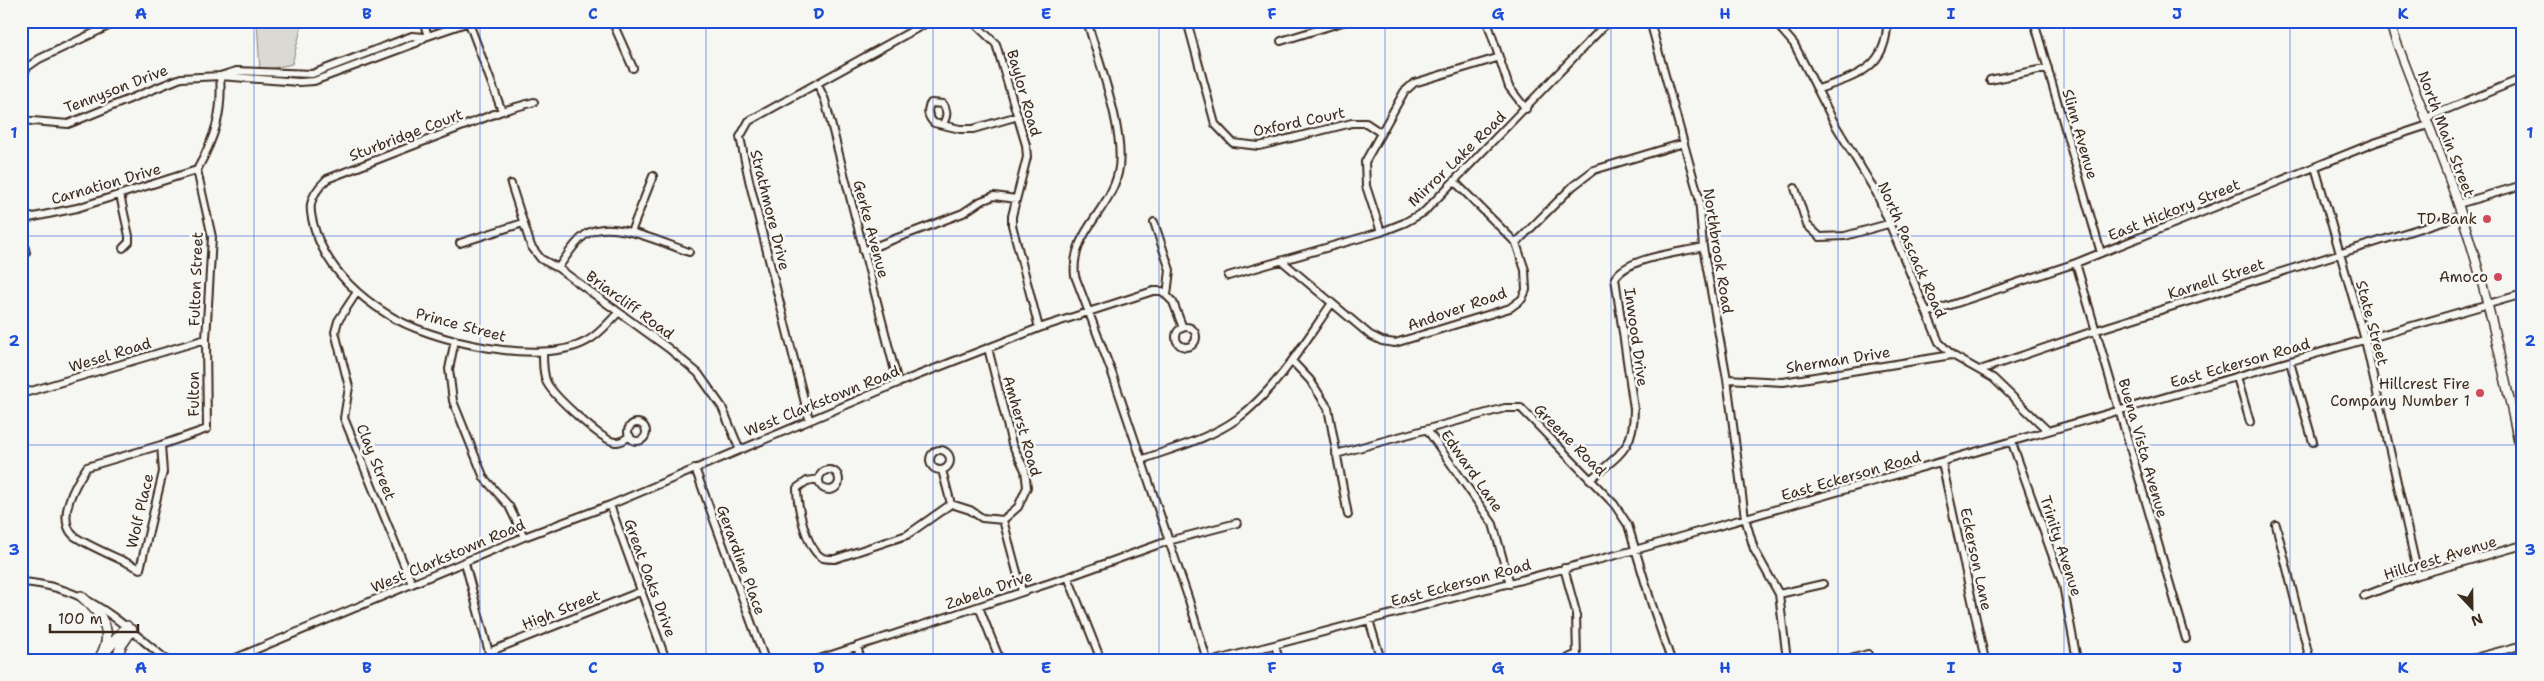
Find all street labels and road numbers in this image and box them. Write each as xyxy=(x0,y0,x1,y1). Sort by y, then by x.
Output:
street label: Baylor Road xyxy=(1002,47,1046,139)
street label: Tennyson Drive xyxy=(61,60,171,118)
street label: North Main Street xyxy=(2413,68,2479,200)
street label: Slinn Avenue xyxy=(2058,86,2102,182)
street label: Oxford Court xyxy=(1251,103,1347,141)
street label: Sturbridge Court xyxy=(346,104,466,166)
street label: Mirror Lake Road xyxy=(1404,107,1511,211)
street label: Strathmore Drive xyxy=(745,148,795,272)
street label: Carnation Drive xyxy=(49,159,163,209)
street label: East Hickory Street xyxy=(2105,174,2243,246)
street label: Gerke Avenue xyxy=(848,178,894,280)
street label: North Pascack Road xyxy=(1873,179,1951,322)
street label: Northbrook Road xyxy=(1698,187,1738,316)
street label: Fulton Street xyxy=(184,231,208,327)
street label: Karnell Street xyxy=(2165,254,2267,304)
street label: Briarcliff Road xyxy=(582,266,679,344)
street label: State Street xyxy=(2351,278,2393,368)
street label: Andover Road xyxy=(1405,282,1510,335)
street label: Inwood Drive xyxy=(1619,286,1653,388)
street label: Prince Street xyxy=(413,303,509,347)
street label: Wesel Road xyxy=(66,333,154,377)
street label: East Eckerson Road xyxy=(2168,333,2313,393)
street label: Sherman Drive xyxy=(1784,342,1892,378)
street label: West Clarkstown Road xyxy=(741,361,903,441)
street label: Fulton xyxy=(184,371,204,417)
street label: Amherst Road xyxy=(998,373,1046,479)
street label: Buena Vista Avenue xyxy=(2114,376,2172,520)
street label: Greene Road xyxy=(1529,399,1611,481)
street label: Clay Street xyxy=(352,421,400,503)
street label: Edward Lane xyxy=(1436,426,1508,516)
street label: East Eckerson Road xyxy=(1779,446,1924,506)
street label: Wolf Place xyxy=(122,472,158,550)
street label: Trinity Avenue xyxy=(2035,493,2087,599)
street label: Gerardine Place xyxy=(712,502,770,618)
street label: Eckerson Lane xyxy=(1955,506,1997,612)
street label: West Clarkstown Road xyxy=(368,514,529,598)
street label: Great Oaks Drive xyxy=(619,516,681,640)
street label: Hillcrest Avenue xyxy=(2381,531,2499,585)
street label: East Eckerson Road xyxy=(1389,555,1534,611)
street label: Zabela Drive xyxy=(943,566,1035,614)
street label: High Street xyxy=(519,585,603,635)

